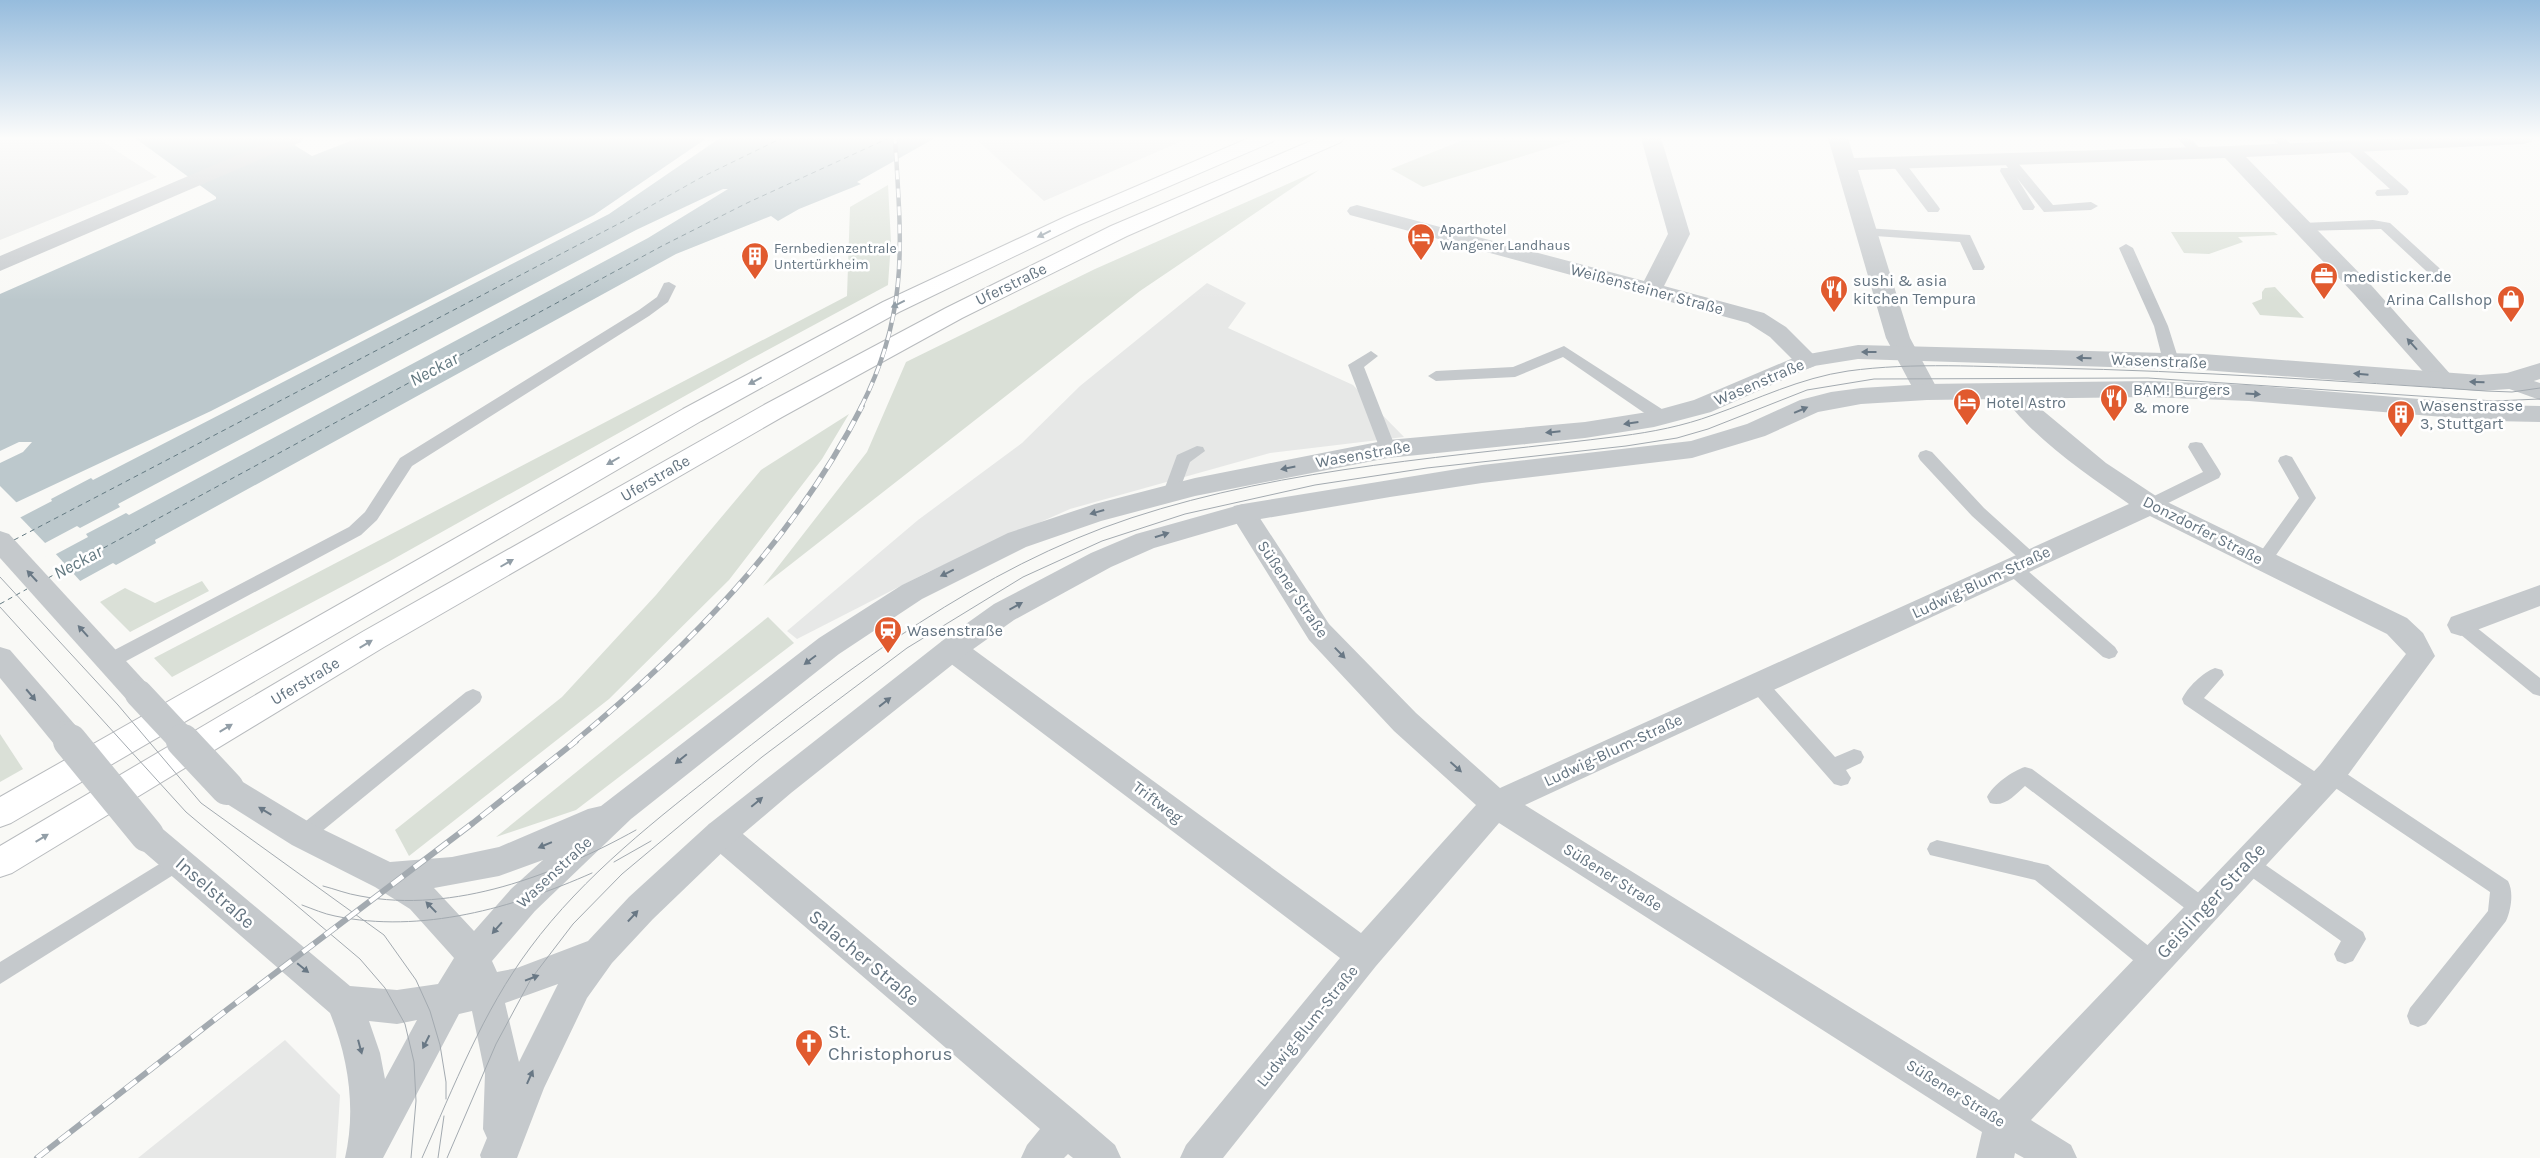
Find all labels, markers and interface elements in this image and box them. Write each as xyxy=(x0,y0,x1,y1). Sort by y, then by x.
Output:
place label: Aparthotel Wangener Landhaus xyxy=(1440,221,1570,254)
hotel icon: Aparthotel Wangener Landhaus xyxy=(1406,222,1436,261)
one-way arrow xyxy=(1037,230,1051,238)
place label: Fernbedienzentrale Untertürkheim xyxy=(774,240,897,273)
building icon: Fernbedienzentrale Untertürkheim xyxy=(740,241,770,280)
street label: Uferstraße xyxy=(972,259,1050,309)
street label: Weißensteiner Straße xyxy=(1568,259,1726,319)
office icon: medisticker.de xyxy=(2309,261,2339,300)
place label: medisticker.de xyxy=(2343,267,2451,286)
place label: sushi & asia kitchen Tempura xyxy=(1853,271,1976,308)
restaurant icon: sushi & asia kitchen Tempura xyxy=(1819,274,1849,313)
shop icon: Arina Callshop xyxy=(2496,284,2526,323)
place label: Arina Callshop xyxy=(2386,290,2492,309)
one-way arrow xyxy=(890,300,905,309)
one-way arrow xyxy=(2406,339,2418,351)
water label: Neckar xyxy=(406,347,463,391)
one-way arrow xyxy=(1861,348,1877,356)
street label: Wasenstraße xyxy=(2111,350,2207,372)
one-way arrow xyxy=(2076,354,2092,362)
street label: Wasenstraße xyxy=(1711,355,1807,409)
one-way arrow xyxy=(2352,370,2368,378)
one-way arrow xyxy=(748,377,761,386)
one-way arrow xyxy=(2469,378,2485,386)
place label: BAM! Burgers & more xyxy=(2133,380,2231,417)
restaurant icon: BAM! Burgers & more xyxy=(2099,383,2129,422)
hotel icon: Hotel Astro xyxy=(1952,387,1982,426)
one-way arrow xyxy=(2245,390,2261,398)
place label: Hotel Astro xyxy=(1986,393,2066,412)
place label: Wasenstrasse 3, Stuttgart xyxy=(2420,396,2523,433)
building icon: Wasenstrasse 3, Stuttgart xyxy=(2386,399,2416,438)
one-way arrow xyxy=(1794,405,1808,413)
one-way arrow xyxy=(1623,419,1639,427)
one-way arrow xyxy=(1545,428,1561,436)
street label: Wasenstraße xyxy=(1314,436,1412,472)
street label: Uferstraße xyxy=(617,451,693,505)
one-way arrow xyxy=(606,456,619,465)
one-way arrow xyxy=(1280,465,1296,473)
street label: Donzdorfer Straße xyxy=(2140,492,2266,568)
one-way arrow xyxy=(1090,509,1105,517)
one-way arrow xyxy=(1154,531,1169,539)
street label: Süßener Straße xyxy=(1253,537,1333,641)
water label: Neckar xyxy=(50,540,107,584)
street label: Ludwig-Blum-Straße xyxy=(1909,542,2053,622)
one-way arrow xyxy=(500,559,513,568)
one-way arrow xyxy=(940,569,954,577)
one-way arrow xyxy=(26,570,38,582)
one-way arrow xyxy=(1008,602,1023,610)
station icon: Wasenstraße xyxy=(873,615,903,654)
place label: Wasenstraße xyxy=(907,621,1003,640)
one-way arrow xyxy=(77,626,89,638)
one-way arrow xyxy=(359,640,372,649)
one-way arrow xyxy=(1334,647,1346,659)
street label: Uferstraße xyxy=(267,653,343,709)
one-way arrow xyxy=(803,655,817,665)
one-way arrow xyxy=(26,688,37,701)
one-way arrow xyxy=(878,696,891,707)
street label: Ludwig-Blum-Straße xyxy=(1541,710,1685,790)
one-way arrow xyxy=(220,723,233,732)
one-way arrow xyxy=(675,754,688,765)
one-way arrow xyxy=(1449,761,1461,773)
street label: Triftweg xyxy=(1129,777,1187,827)
one-way arrow xyxy=(750,797,763,808)
one-way arrow xyxy=(259,807,272,816)
street label: Wasenstraße xyxy=(512,832,596,912)
one-way arrow xyxy=(35,833,48,842)
street label: Süßener Straße xyxy=(1560,839,1666,915)
street label: Geislinger Straße xyxy=(2152,839,2270,963)
one-way arrow xyxy=(538,841,552,849)
street label: Inselstraße xyxy=(171,853,259,933)
one-way arrow xyxy=(425,901,437,913)
street label: Salacher Straße xyxy=(804,905,924,1011)
one-way arrow xyxy=(627,911,639,923)
one-way arrow xyxy=(492,921,503,934)
street label: Ludwig-Blum-Straße xyxy=(1252,962,1362,1090)
one-way arrow xyxy=(296,963,309,974)
one-way arrow xyxy=(525,974,540,982)
place label: St. Christophorus xyxy=(828,1021,952,1065)
church icon: St. Christophorus xyxy=(794,1028,824,1067)
one-way arrow xyxy=(422,1035,430,1049)
one-way arrow xyxy=(357,1039,365,1054)
street label: Süßener Straße xyxy=(1903,1055,2009,1131)
one-way arrow xyxy=(527,1070,535,1084)

